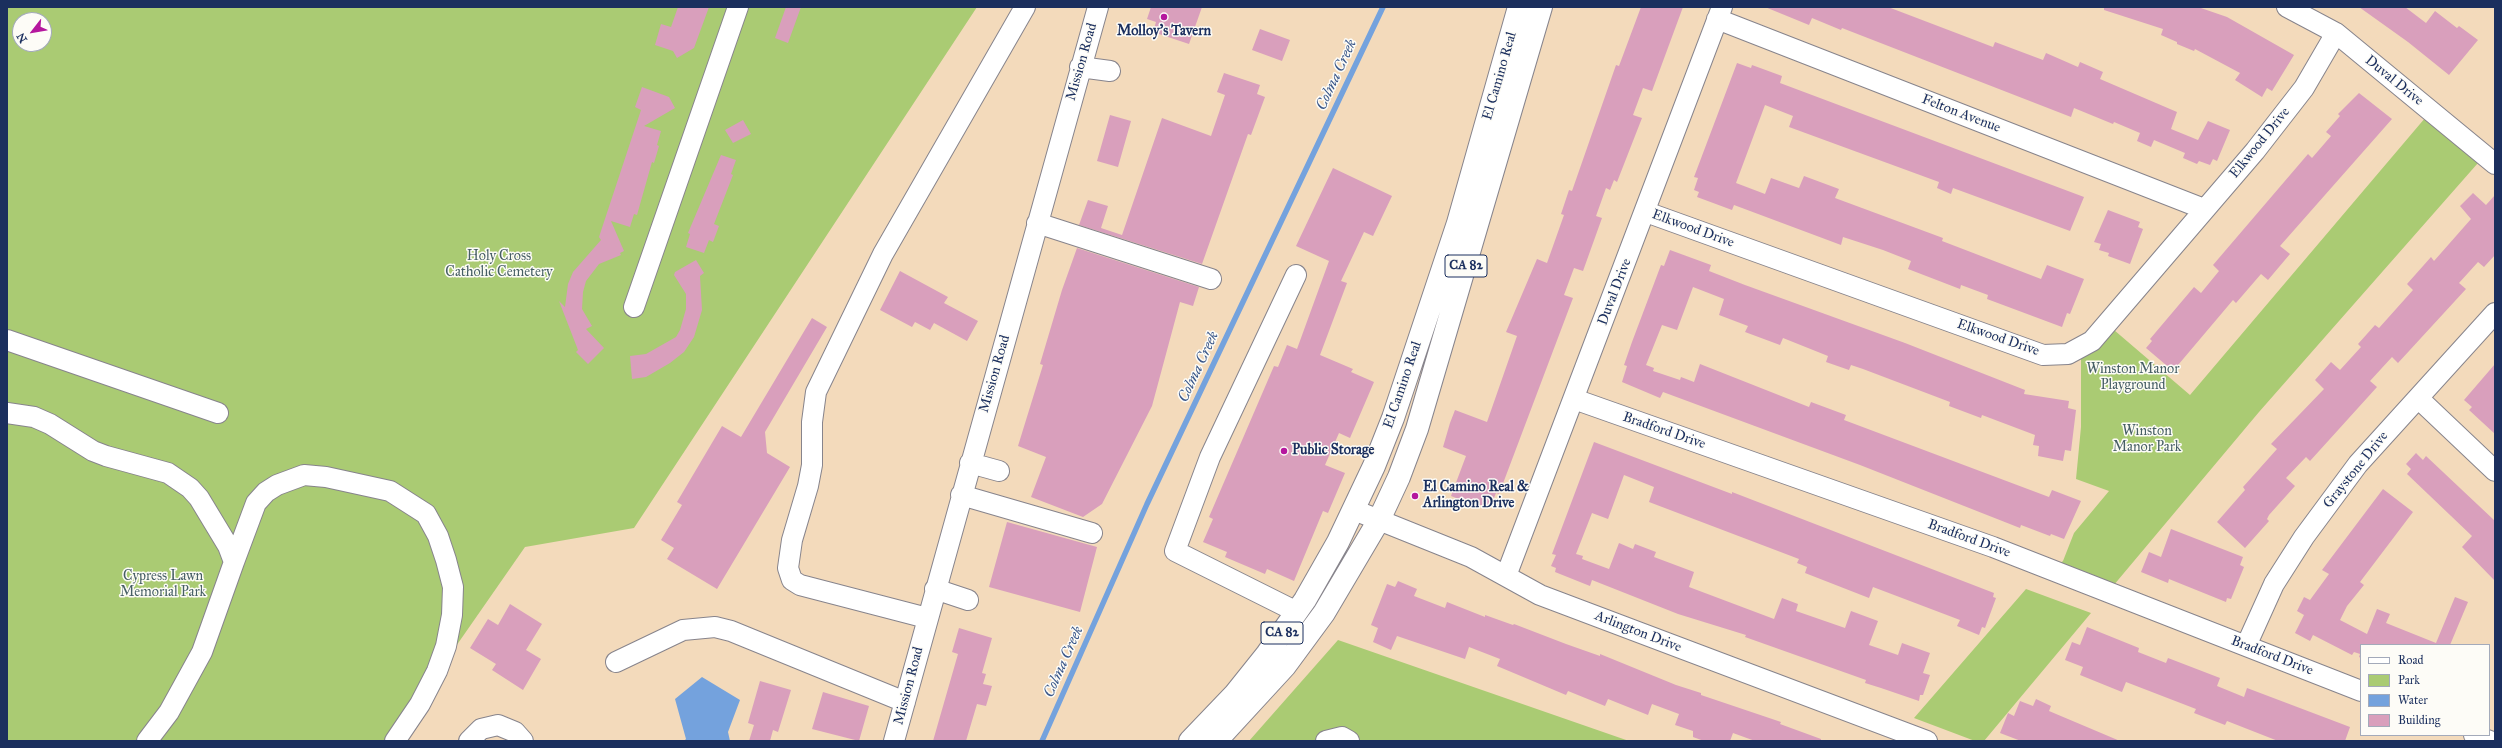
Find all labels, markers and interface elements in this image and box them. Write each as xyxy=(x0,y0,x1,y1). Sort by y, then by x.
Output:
north arrow xyxy=(12,12,52,52)
marker: Molloy's Tavern xyxy=(1159,12,1169,22)
street label: Mission Road xyxy=(1063,21,1101,103)
place label: Molloy's Tavern xyxy=(1117,24,1211,40)
street label: El Camino Real xyxy=(1479,30,1521,122)
text: N xyxy=(14,31,30,45)
water label: Colma Creek xyxy=(1313,37,1361,113)
street label: Duval Drive xyxy=(2361,52,2427,110)
street label: Felton Avenue xyxy=(1919,91,2003,137)
street label: Elkwood Drive xyxy=(2226,104,2294,182)
street label: Elkwood Drive xyxy=(1650,206,1736,252)
park label: Holy Cross Catholic Cemetery xyxy=(445,249,553,282)
road number: CA 82 xyxy=(1445,255,1487,277)
street label: Duval Drive xyxy=(1595,256,1635,328)
street label: Elkwood Drive xyxy=(1955,316,2041,360)
water label: Colma Creek xyxy=(1175,329,1223,405)
street label: Mission Road xyxy=(976,333,1014,415)
street label: El Camino Real xyxy=(1380,339,1426,431)
park label: Winston Manor Playground xyxy=(2087,362,2179,394)
street label: Bradford Drive xyxy=(1620,409,1708,453)
park label: Winston Manor Park xyxy=(2113,424,2181,456)
street label: Graystone Drive xyxy=(2320,428,2392,512)
place label: Public Storage xyxy=(1292,443,1374,459)
marker: Public Storage xyxy=(1279,446,1289,456)
place label: El Camino Real & Arlington Drive xyxy=(1423,480,1529,512)
marker: El Camino Real & Arlington Drive xyxy=(1410,491,1420,501)
street label: Bradford Drive xyxy=(1925,516,2013,562)
park label: Cypress Lawn Memorial Park xyxy=(120,569,206,602)
street label: Arlington Drive xyxy=(1592,608,1684,656)
road number: CA 82 xyxy=(1261,622,1303,644)
water label: Colma Creek xyxy=(1040,624,1088,700)
street label: Bradford Drive xyxy=(2229,633,2315,679)
legend xyxy=(2360,644,2490,736)
street label: Mission Road xyxy=(891,645,927,727)
text: Road xyxy=(2398,653,2424,667)
text: Park xyxy=(2398,673,2420,687)
text: Water xyxy=(2398,693,2428,707)
text: Building xyxy=(2398,713,2440,727)

